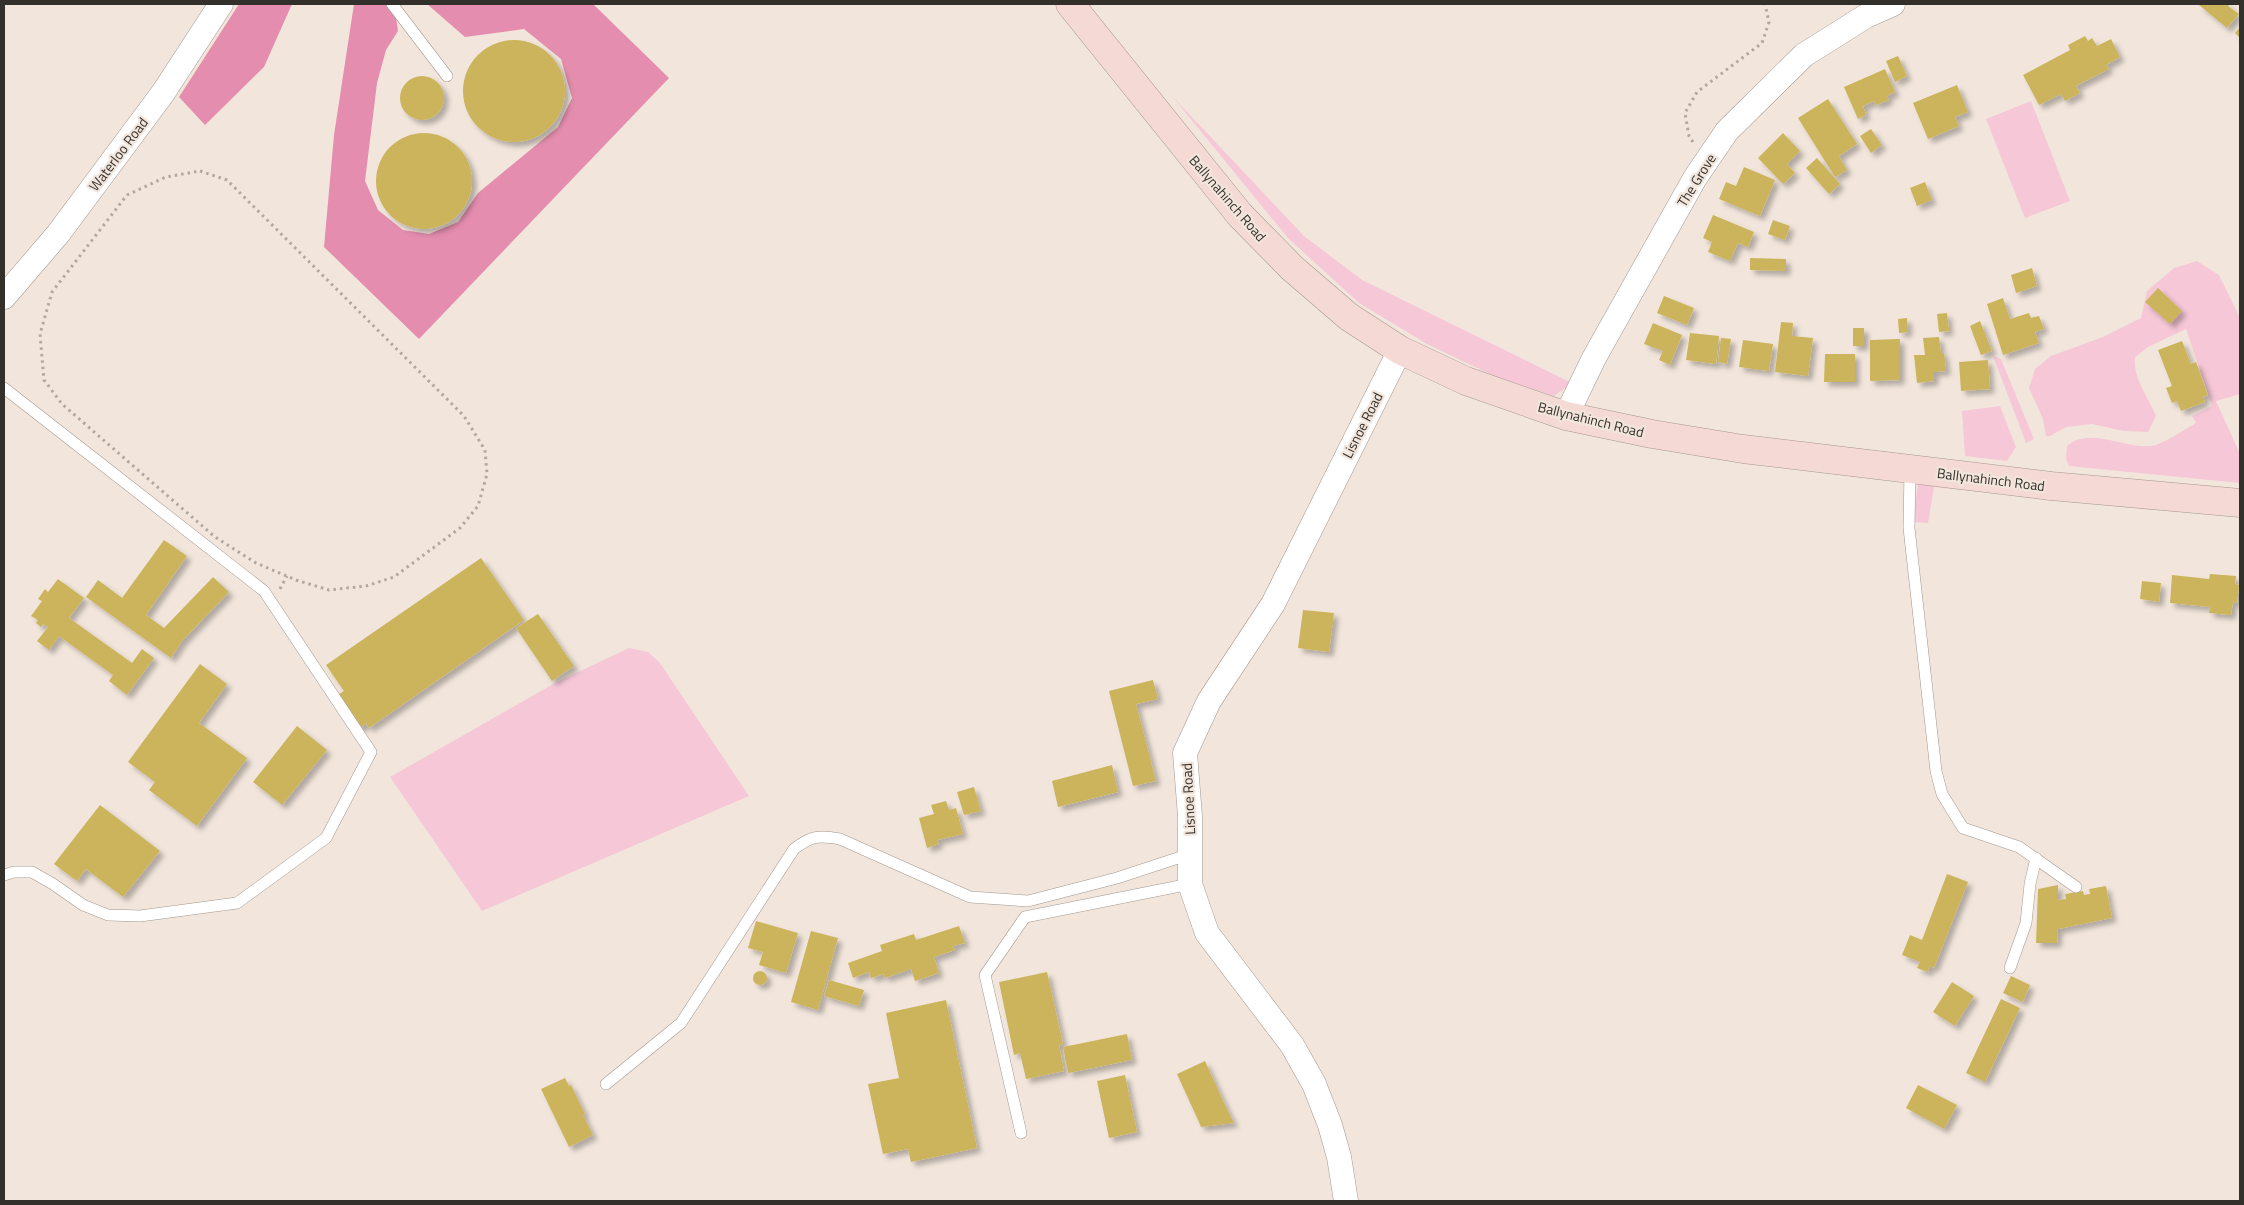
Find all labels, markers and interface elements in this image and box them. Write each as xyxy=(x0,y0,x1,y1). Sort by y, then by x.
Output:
street label: Waterloo Road xyxy=(83,113,153,195)
street label: The Grove xyxy=(1671,149,1721,211)
street label: Ballynahinch Road xyxy=(1184,150,1272,246)
street label: Lisnoe Road xyxy=(1336,388,1388,462)
street label: Ballynahinch Road xyxy=(1536,396,1646,442)
street label: Ballynahinch Road xyxy=(1936,462,2046,496)
street label: Lisnoe Road xyxy=(1176,763,1200,835)

